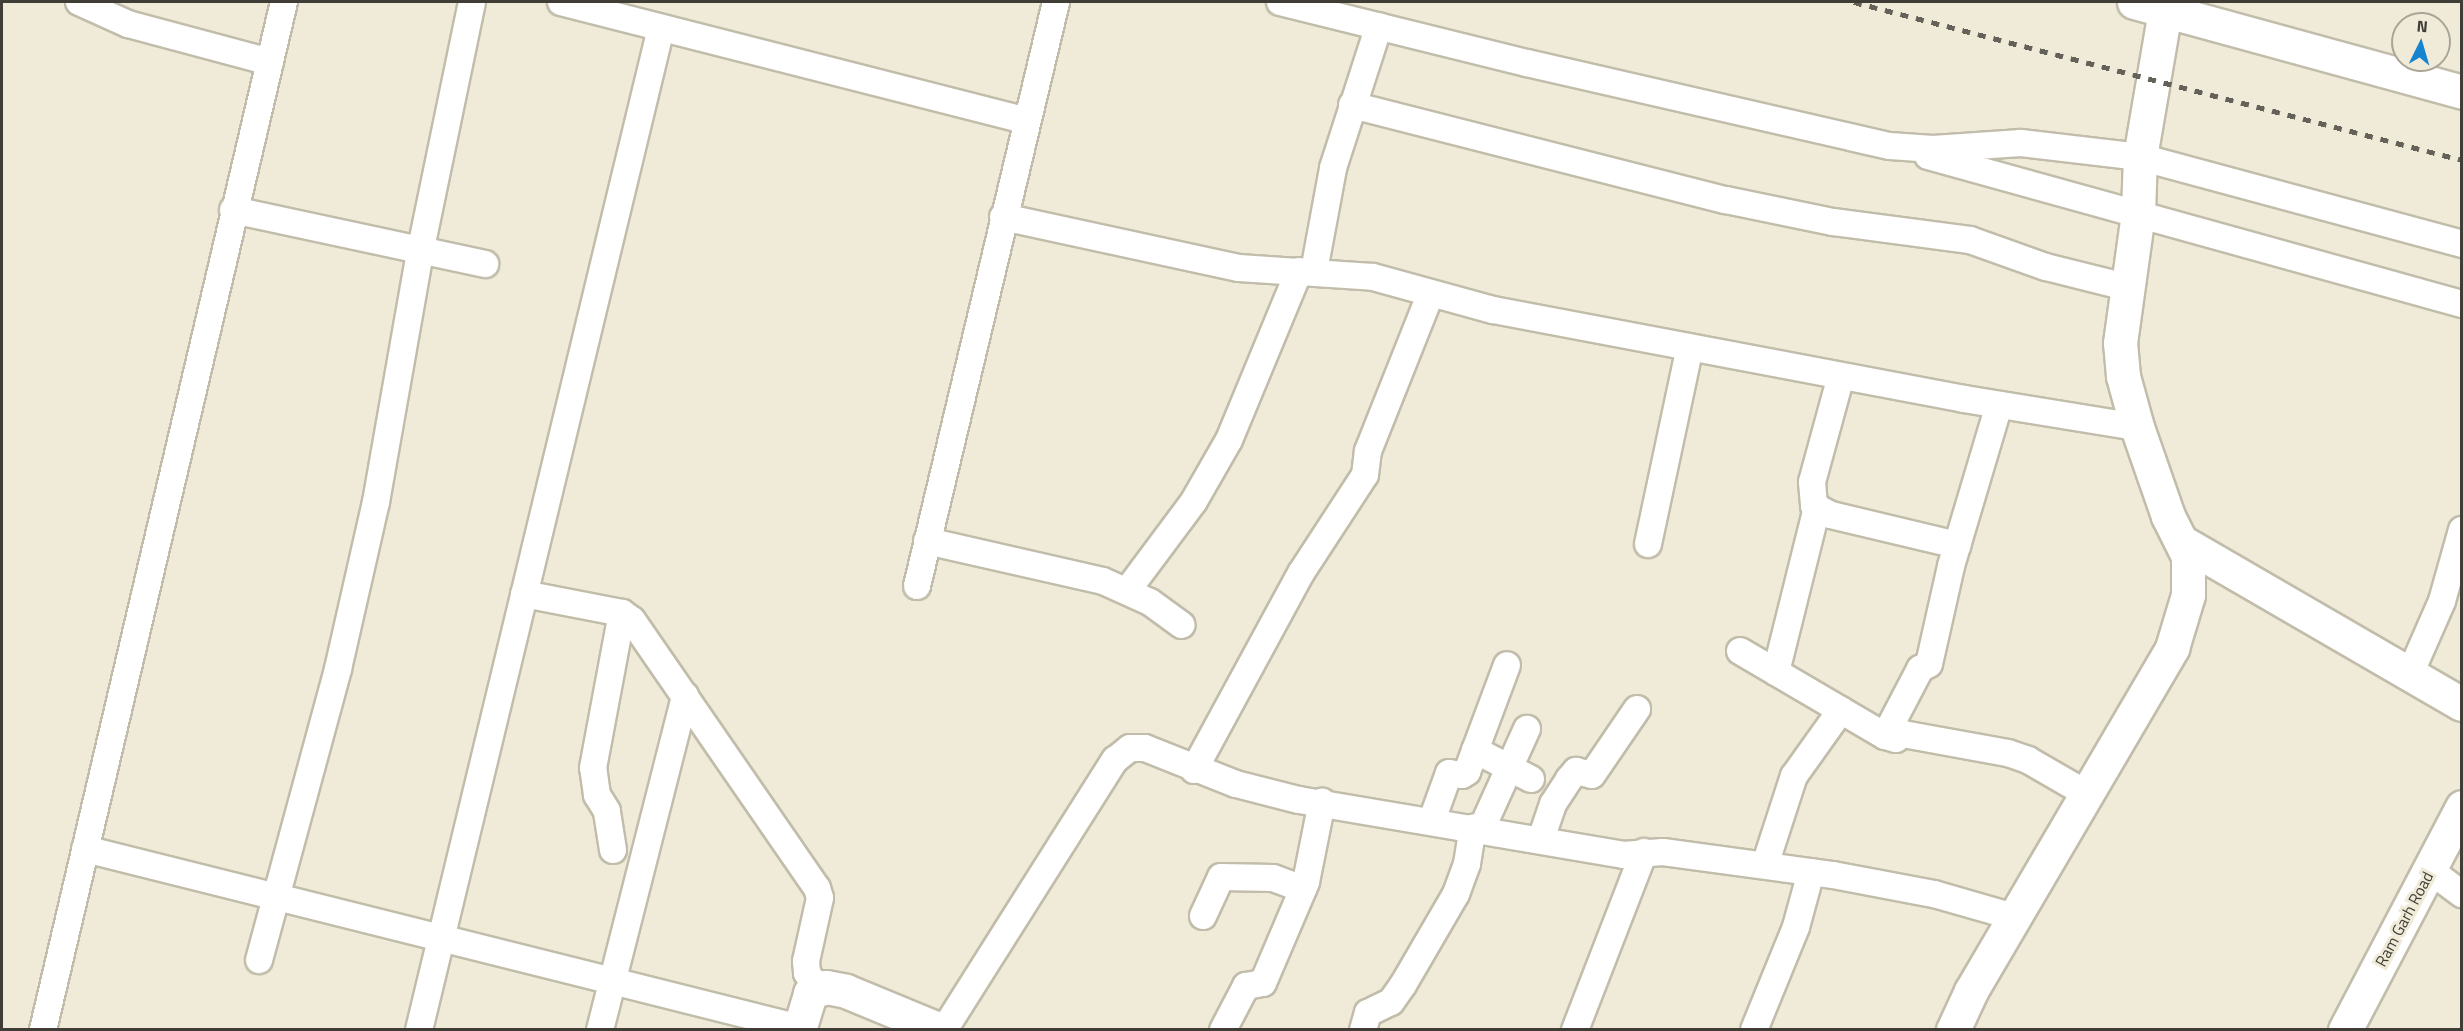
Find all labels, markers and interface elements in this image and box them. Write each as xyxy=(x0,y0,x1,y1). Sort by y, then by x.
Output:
north arrow xyxy=(2391,12,2451,72)
text: N xyxy=(2416,14,2429,38)
street label: Ram Garh Road xyxy=(2371,868,2437,970)

